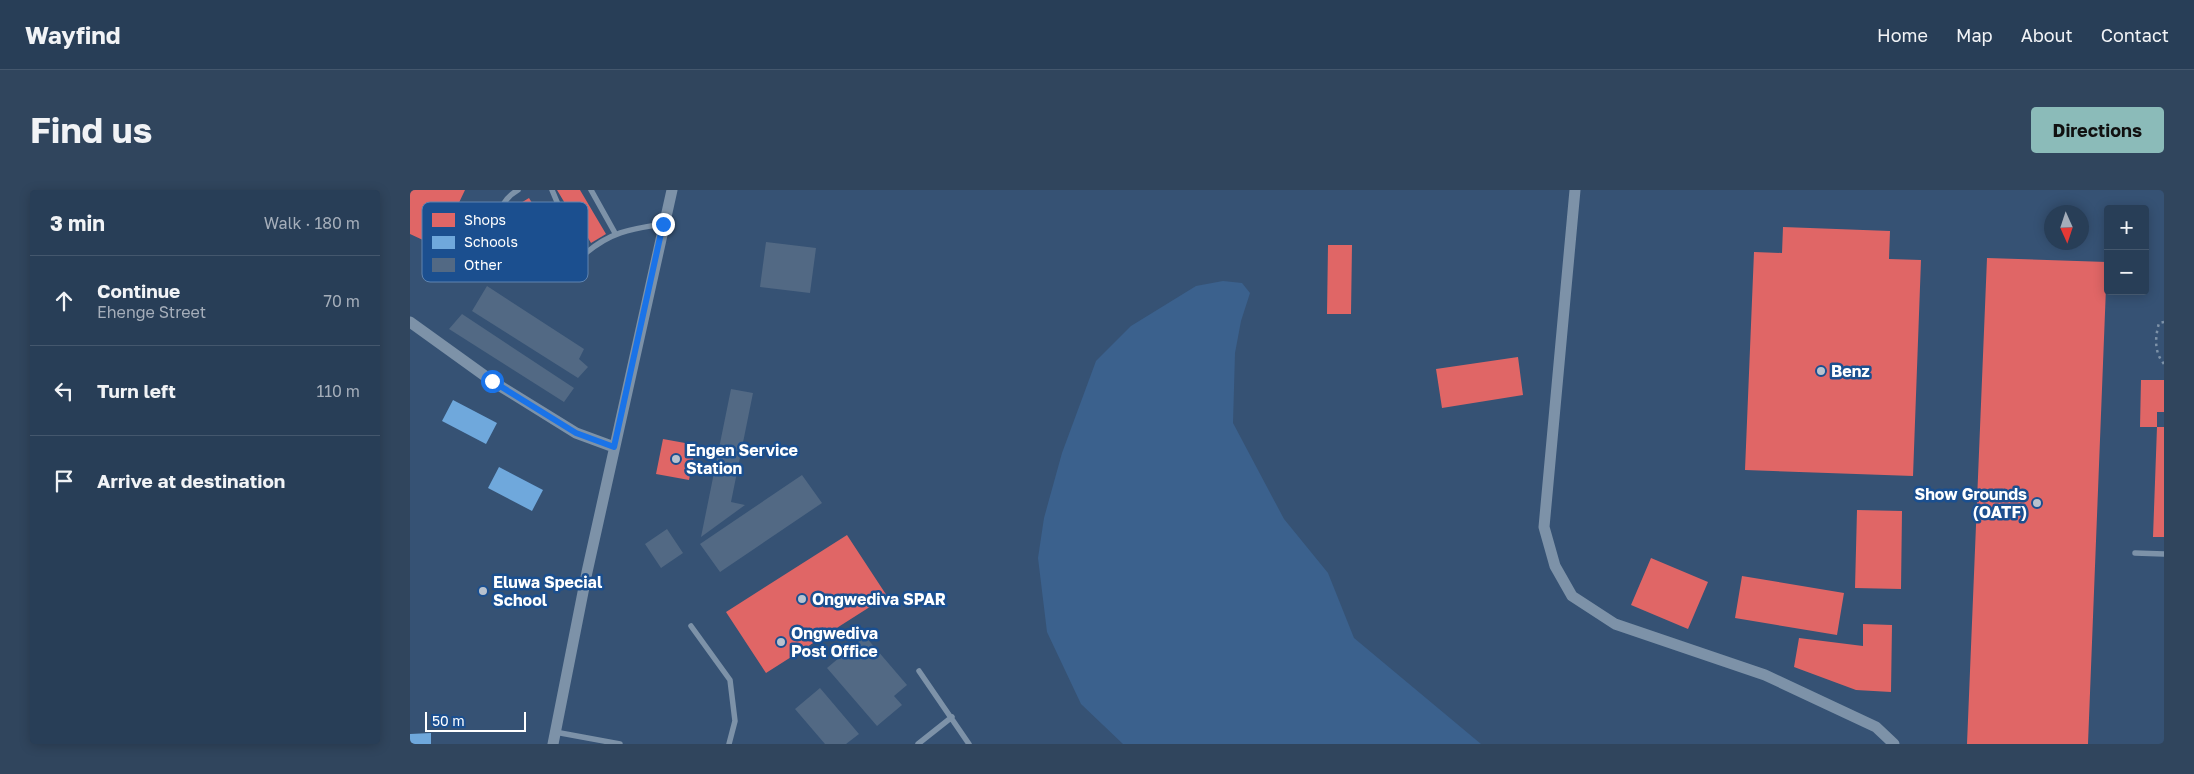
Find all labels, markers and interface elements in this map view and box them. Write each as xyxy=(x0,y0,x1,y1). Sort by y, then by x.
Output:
text: Wayfind xyxy=(25,20,121,49)
text: Home xyxy=(1877,24,1928,46)
text: Map xyxy=(1956,24,1993,46)
text: About xyxy=(2021,24,2073,46)
text: Contact xyxy=(2101,24,2169,46)
button: Directions xyxy=(2031,107,2164,153)
text: Find us xyxy=(30,109,152,151)
legend xyxy=(422,202,588,282)
north arrow xyxy=(2044,205,2089,250)
map controls xyxy=(2104,205,2149,295)
button: + xyxy=(2104,205,2149,250)
text: 3 min xyxy=(50,210,105,236)
text: Shops xyxy=(464,211,506,228)
text: Walk · 180 m xyxy=(264,213,360,233)
route end xyxy=(652,213,675,236)
text: Schools xyxy=(464,233,518,250)
button: − xyxy=(2104,250,2149,295)
text: Other xyxy=(464,256,503,273)
text: Continue xyxy=(97,279,180,302)
icon: ahead xyxy=(50,287,78,315)
text: 70 m xyxy=(323,291,360,311)
text: Ehenge Street xyxy=(97,302,206,322)
place label: Benz xyxy=(1831,361,1870,381)
marker: Benz xyxy=(1815,365,1827,377)
route start xyxy=(481,370,504,393)
icon: left xyxy=(50,377,78,405)
text: Turn left xyxy=(97,379,176,402)
text: 110 m xyxy=(316,381,360,401)
place label: Engen Service Station xyxy=(686,440,798,478)
marker: Engen Service Station xyxy=(670,453,682,465)
icon: arrive xyxy=(50,467,78,495)
text: Arrive at destination xyxy=(97,469,285,492)
place label: Show Grounds (OATF) xyxy=(1914,484,2027,522)
marker: Show Grounds (OATF) xyxy=(2031,497,2043,509)
place label: Eluwa Special School xyxy=(493,572,603,610)
marker: Eluwa Special School xyxy=(477,585,489,597)
place label: Ongwediva SPAR xyxy=(812,589,946,609)
marker: Ongwediva SPAR xyxy=(796,593,808,605)
place label: Ongwediva Post Office xyxy=(791,623,878,661)
marker: Ongwediva Post Office xyxy=(775,636,787,648)
scale bar xyxy=(425,709,526,732)
text: 50 m xyxy=(432,712,465,729)

